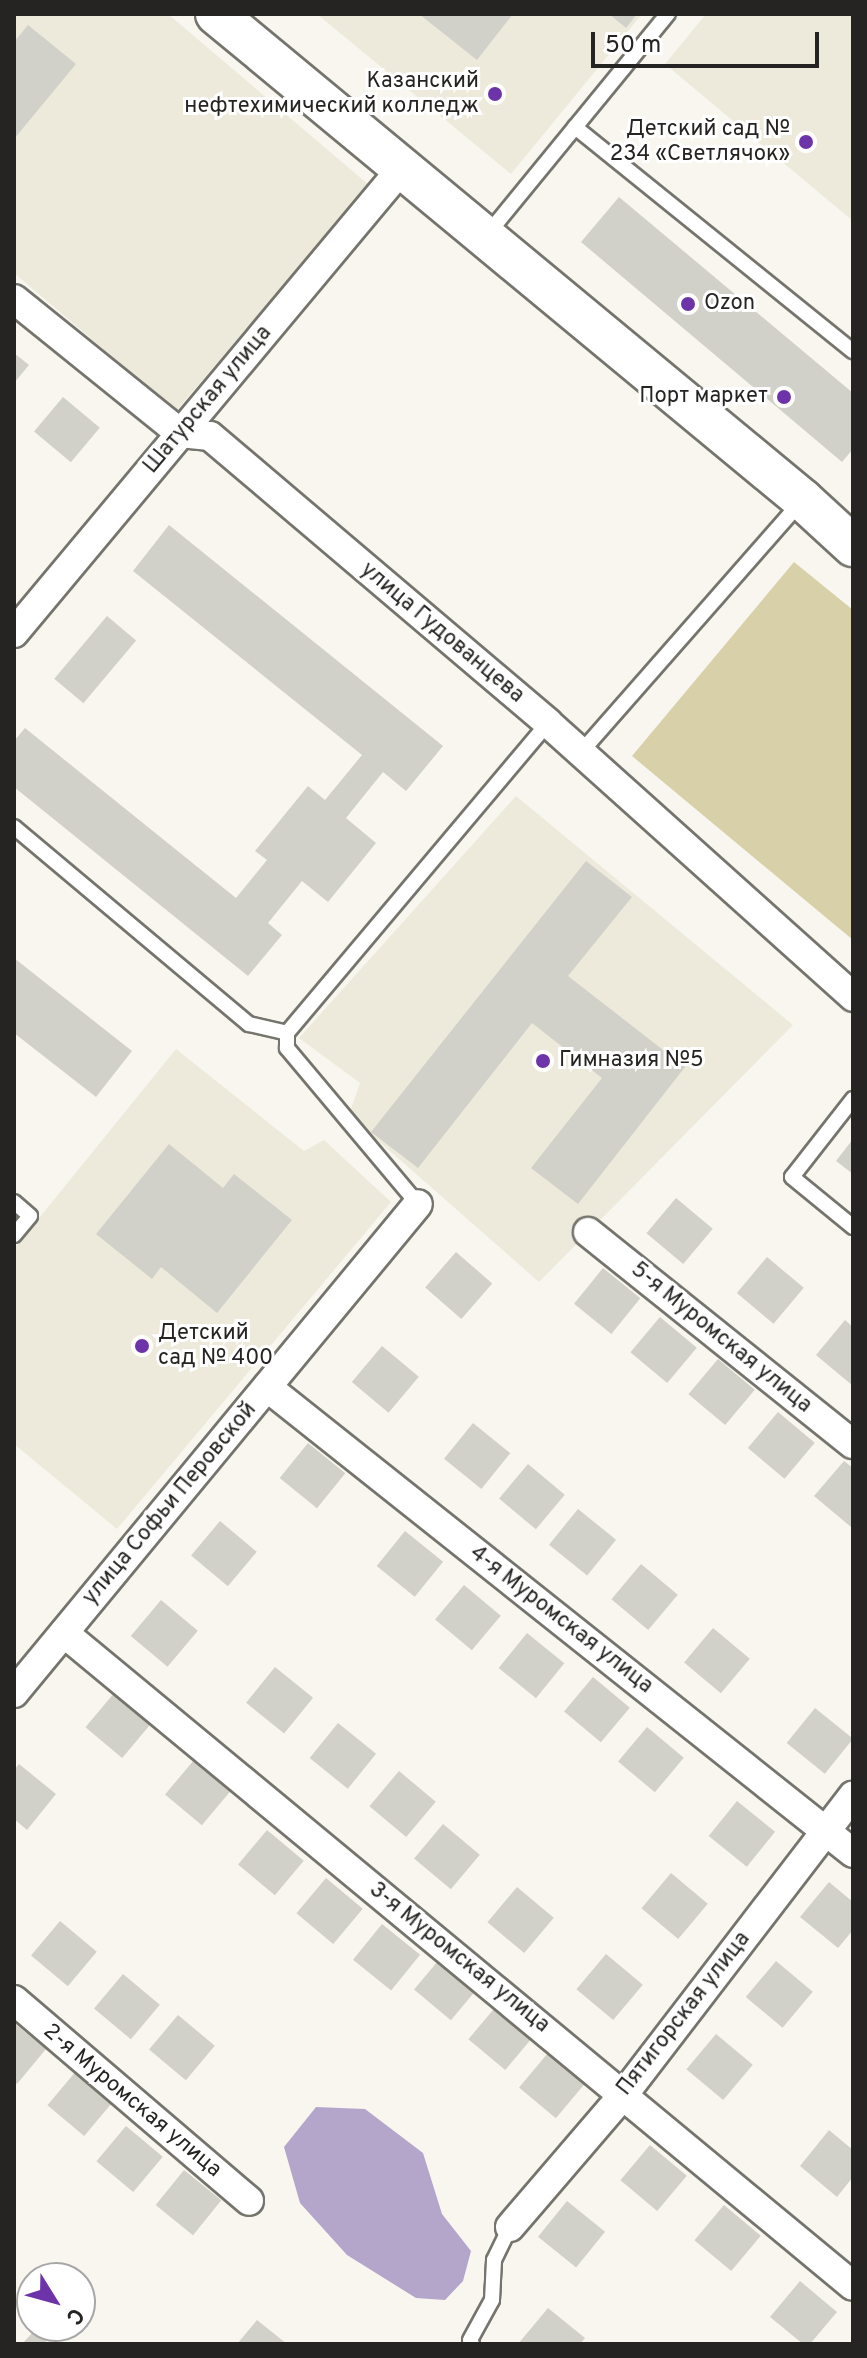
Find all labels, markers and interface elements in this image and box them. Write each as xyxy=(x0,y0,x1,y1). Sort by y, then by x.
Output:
scale bar xyxy=(595,16,823,66)
text: 50 m xyxy=(605,31,661,61)
place label: Казанский нефтехимический колледж xyxy=(184,68,479,120)
marker: Казанский нефтехимический колледж xyxy=(486,85,504,103)
place label: Детский сад № 234 «Светлячок» xyxy=(610,116,790,168)
marker: Детский сад № 234 «Светлячок» xyxy=(797,133,815,151)
place label: Ozon xyxy=(704,291,755,317)
marker: Ozon xyxy=(679,295,697,313)
street label: Шатурская улица xyxy=(138,321,278,479)
place label: Порт маркет xyxy=(639,384,768,410)
marker: Порт маркет xyxy=(775,388,793,406)
street label: улица Гудованцева xyxy=(355,557,529,709)
place label: Гимназия №5 xyxy=(559,1048,704,1074)
marker: Гимназия №5 xyxy=(534,1052,552,1070)
street label: 5-я Муромская улица xyxy=(625,1257,817,1419)
place label: Детский сад № 400 xyxy=(158,1320,273,1372)
marker: Детский сад № 400 xyxy=(133,1337,151,1355)
street label: улица Софьи Перовской xyxy=(77,1397,263,1611)
street label: 4-я Муромская улица xyxy=(464,1540,658,1700)
street label: 3-я Муромская улица xyxy=(363,1877,555,2039)
street label: Пятигорская улица xyxy=(612,1927,756,2101)
street label: 2-я Муромская улица xyxy=(37,2019,227,2183)
north arrow xyxy=(16,2262,96,2342)
text: С xyxy=(59,2302,89,2329)

